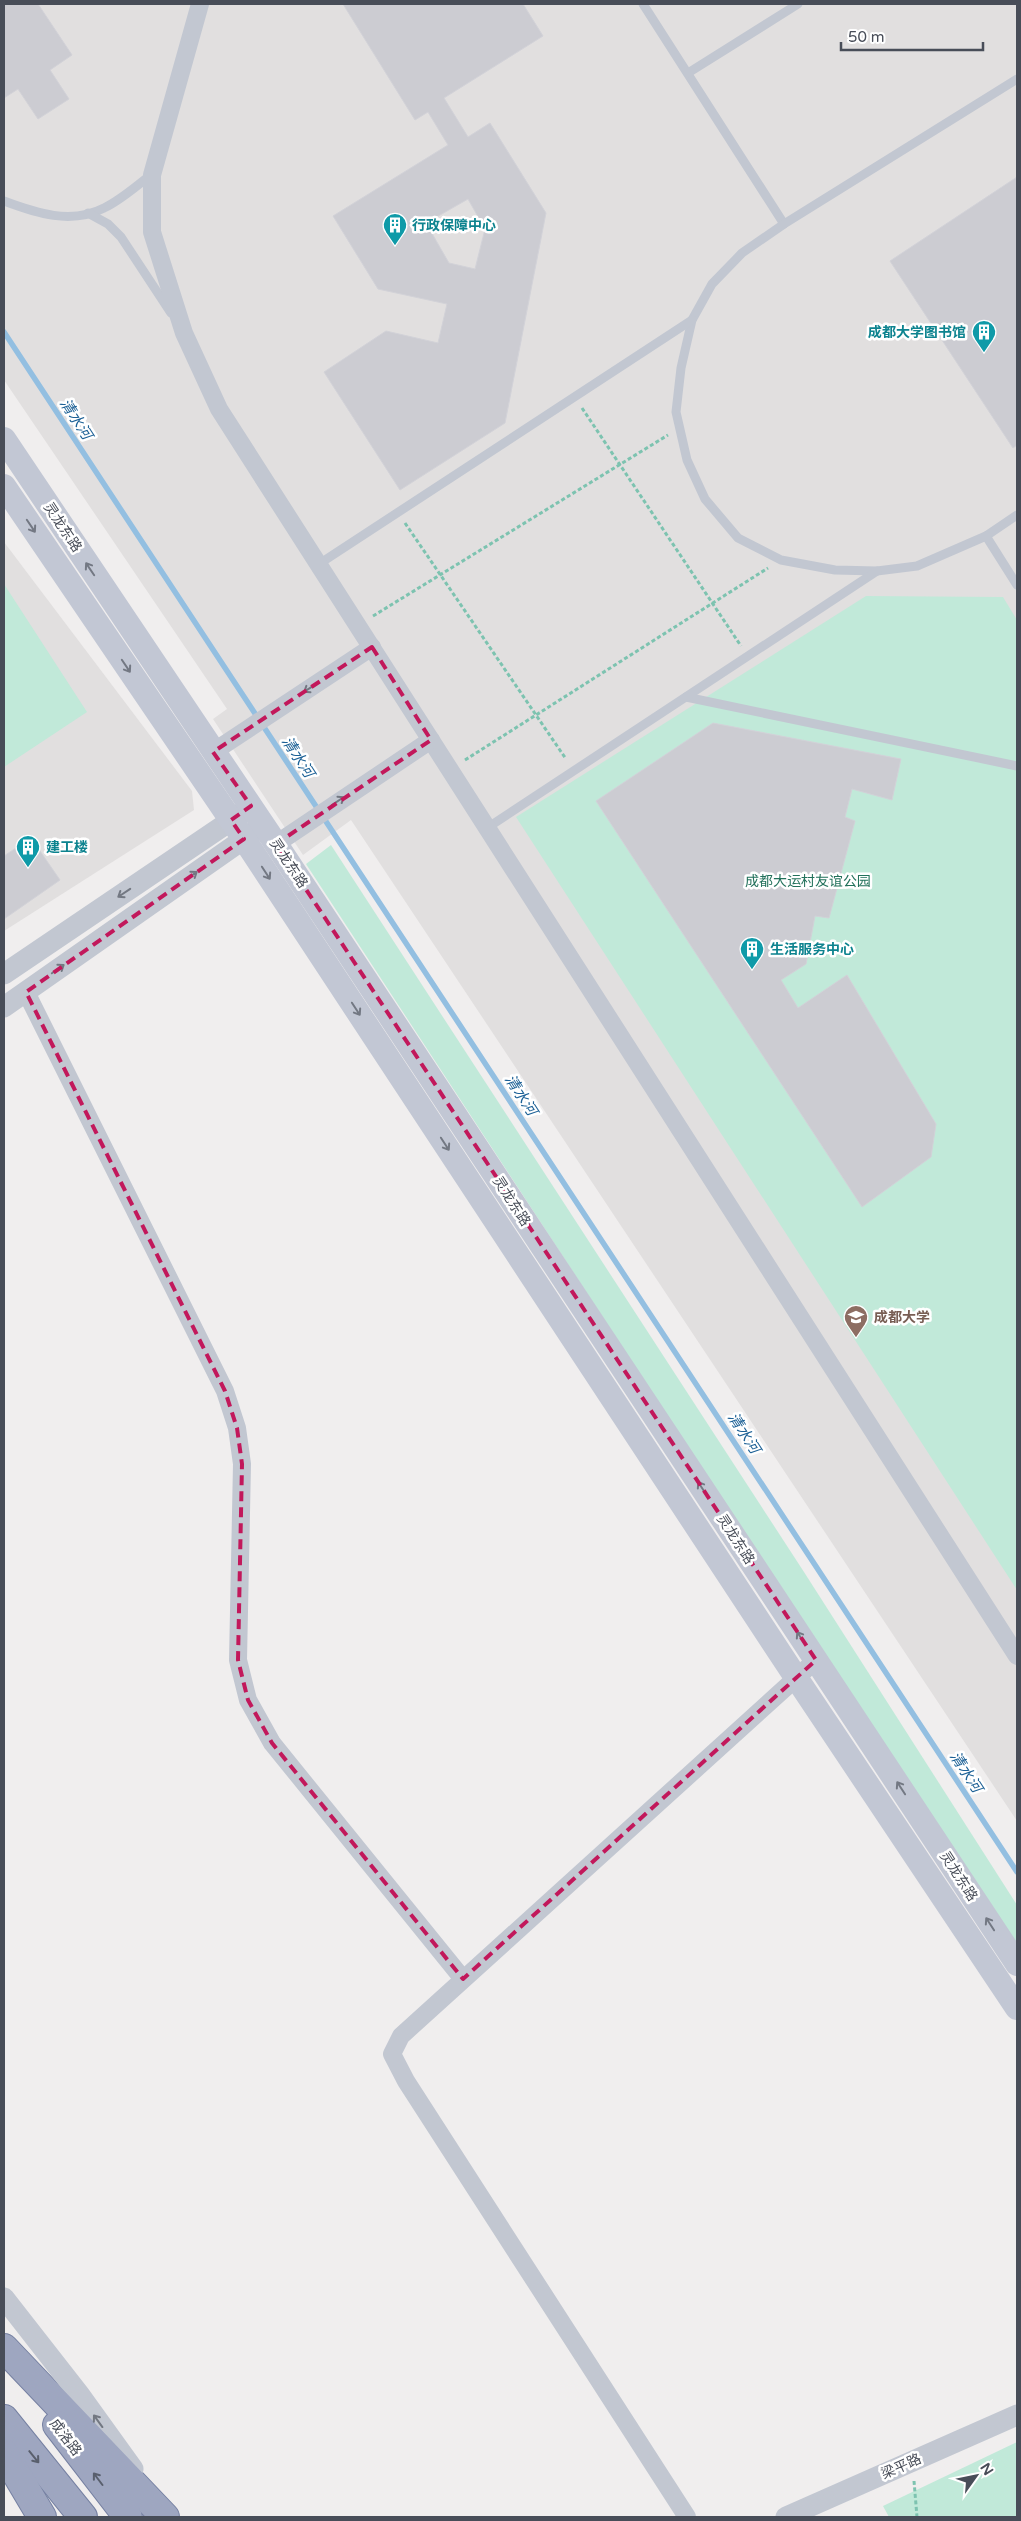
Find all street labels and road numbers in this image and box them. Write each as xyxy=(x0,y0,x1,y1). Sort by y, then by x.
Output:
street label: 灵龙东路 xyxy=(40,499,85,555)
street label: 灵龙东路 xyxy=(266,835,311,891)
street label: 灵龙东路 xyxy=(489,1173,534,1229)
street label: 灵龙东路 xyxy=(713,1511,758,1567)
street label: 灵龙东路 xyxy=(936,1848,981,1904)
street label: 成洛路 xyxy=(46,2415,85,2459)
street label: 梁平路 xyxy=(879,2450,924,2483)

